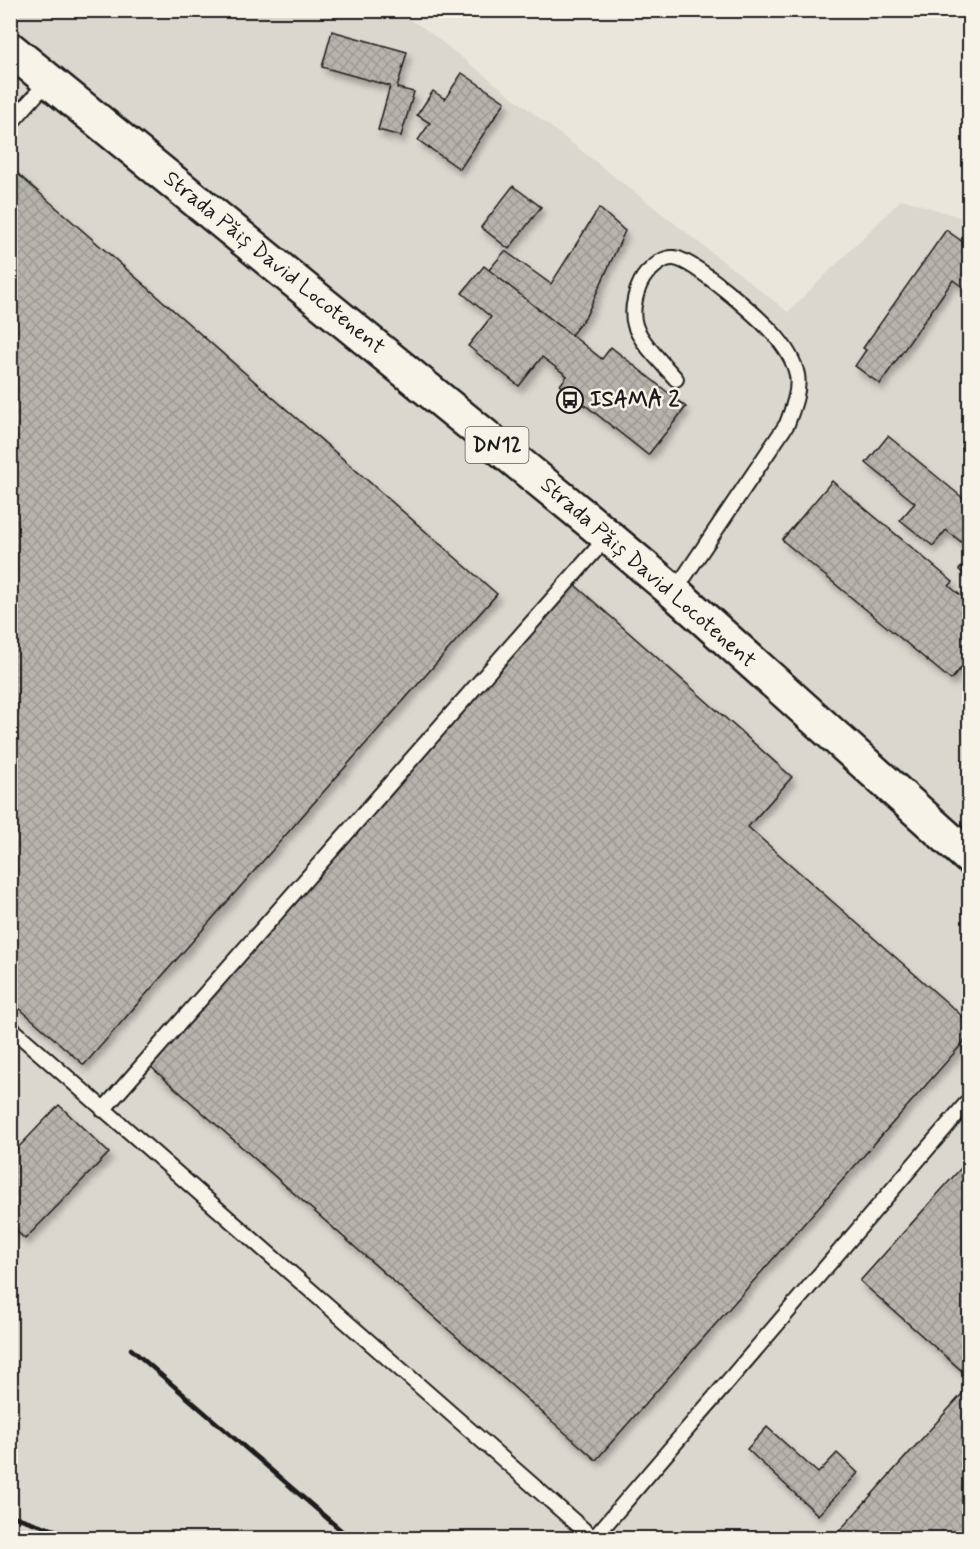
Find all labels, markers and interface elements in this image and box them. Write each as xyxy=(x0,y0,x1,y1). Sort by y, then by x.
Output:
street label: Strada Păiș David Locotenent xyxy=(157,165,391,361)
bus stop icon: ISAMA 2 xyxy=(555,385,585,415)
place label: ISAMA 2 xyxy=(590,386,679,414)
road number: DN12 xyxy=(466,427,528,463)
street label: Strada Păiș David Locotenent xyxy=(534,471,762,675)

